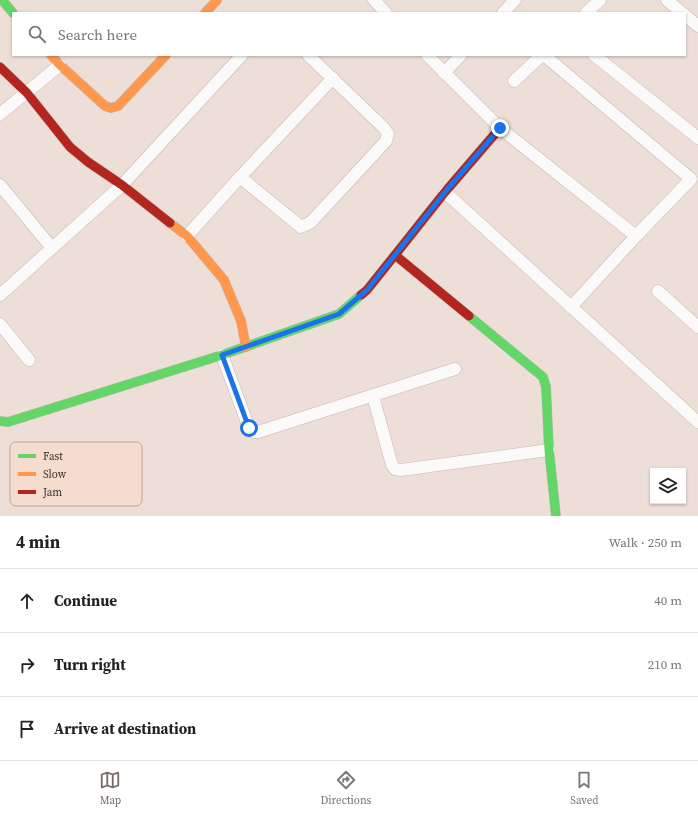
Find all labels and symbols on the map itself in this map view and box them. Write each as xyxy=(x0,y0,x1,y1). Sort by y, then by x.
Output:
route end xyxy=(491,119,509,137)
route start xyxy=(240,419,258,437)
legend xyxy=(10,442,142,506)
text: Fast xyxy=(43,449,63,464)
text: Slow xyxy=(43,467,67,482)
text: Jam xyxy=(42,485,62,500)

